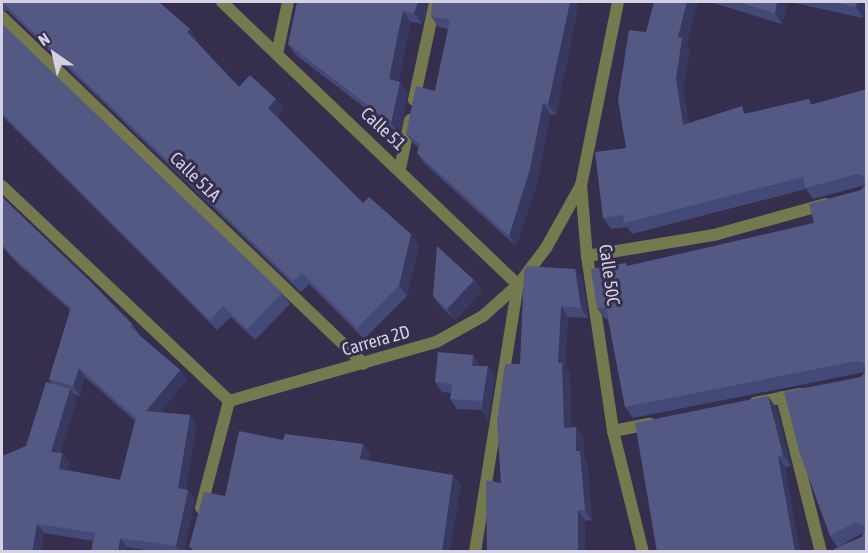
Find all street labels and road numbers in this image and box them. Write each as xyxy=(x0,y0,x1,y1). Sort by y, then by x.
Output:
street label: Calle 51 xyxy=(356,103,410,155)
street label: Calle 51A xyxy=(165,148,225,206)
street label: Calle 50C xyxy=(594,243,624,307)
street label: Carrera 2D xyxy=(340,321,412,361)

